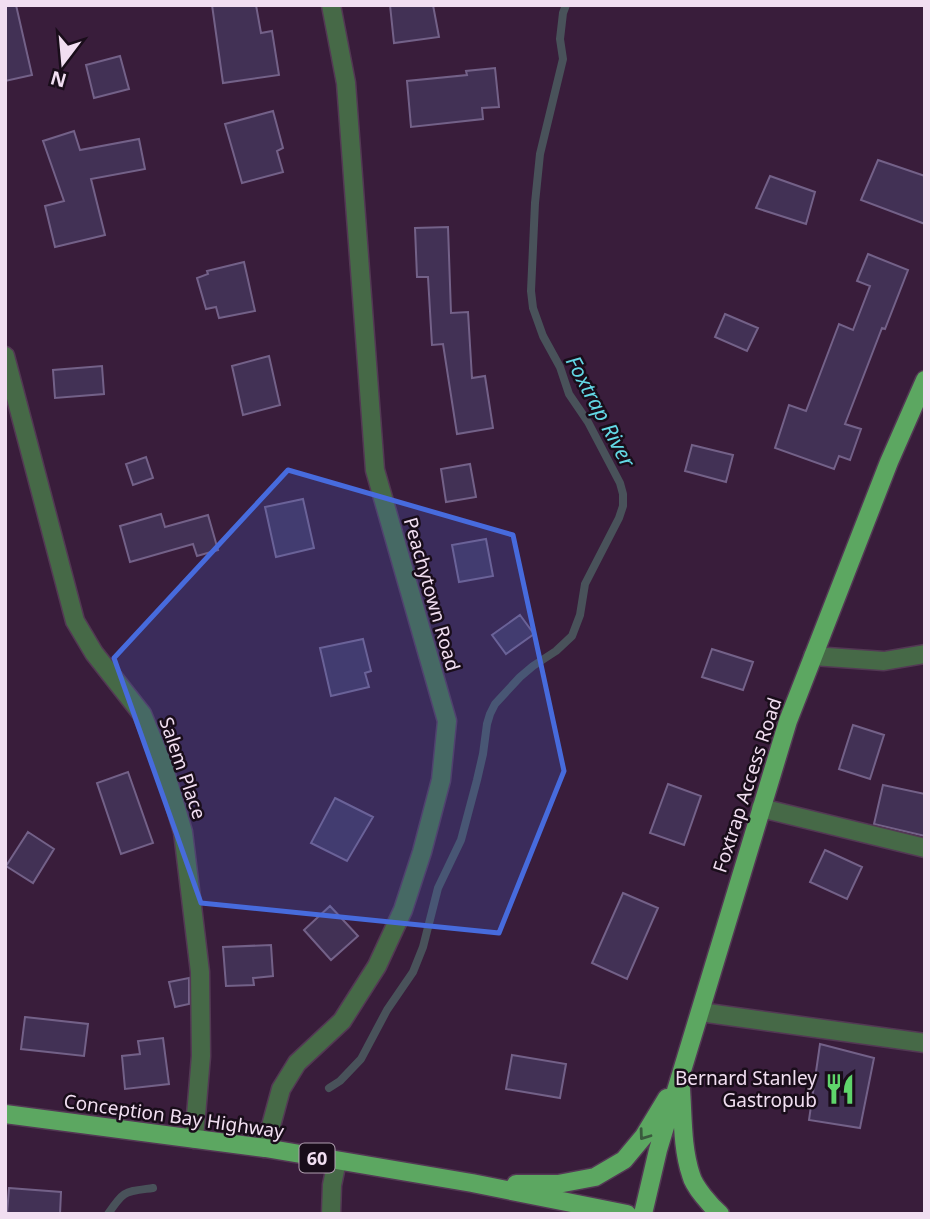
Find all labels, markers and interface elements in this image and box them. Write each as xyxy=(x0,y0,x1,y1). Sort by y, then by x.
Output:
north arrow xyxy=(28,28,98,98)
text: N xyxy=(47,65,69,94)
water label: Foxtrap River xyxy=(560,350,643,473)
street label: Peachytown Road xyxy=(398,514,466,674)
street label: Foxtrap Access Road xyxy=(706,694,788,876)
street label: Salem Place xyxy=(153,714,213,822)
place label: Bernard Stanley Gastropub xyxy=(675,1065,817,1113)
restaurant icon: Bernard Stanley Gastropub xyxy=(823,1072,857,1106)
street label: Conception Bay Highway xyxy=(62,1088,286,1144)
one-way arrow xyxy=(639,1127,652,1140)
road number: 60 xyxy=(300,1143,334,1172)

